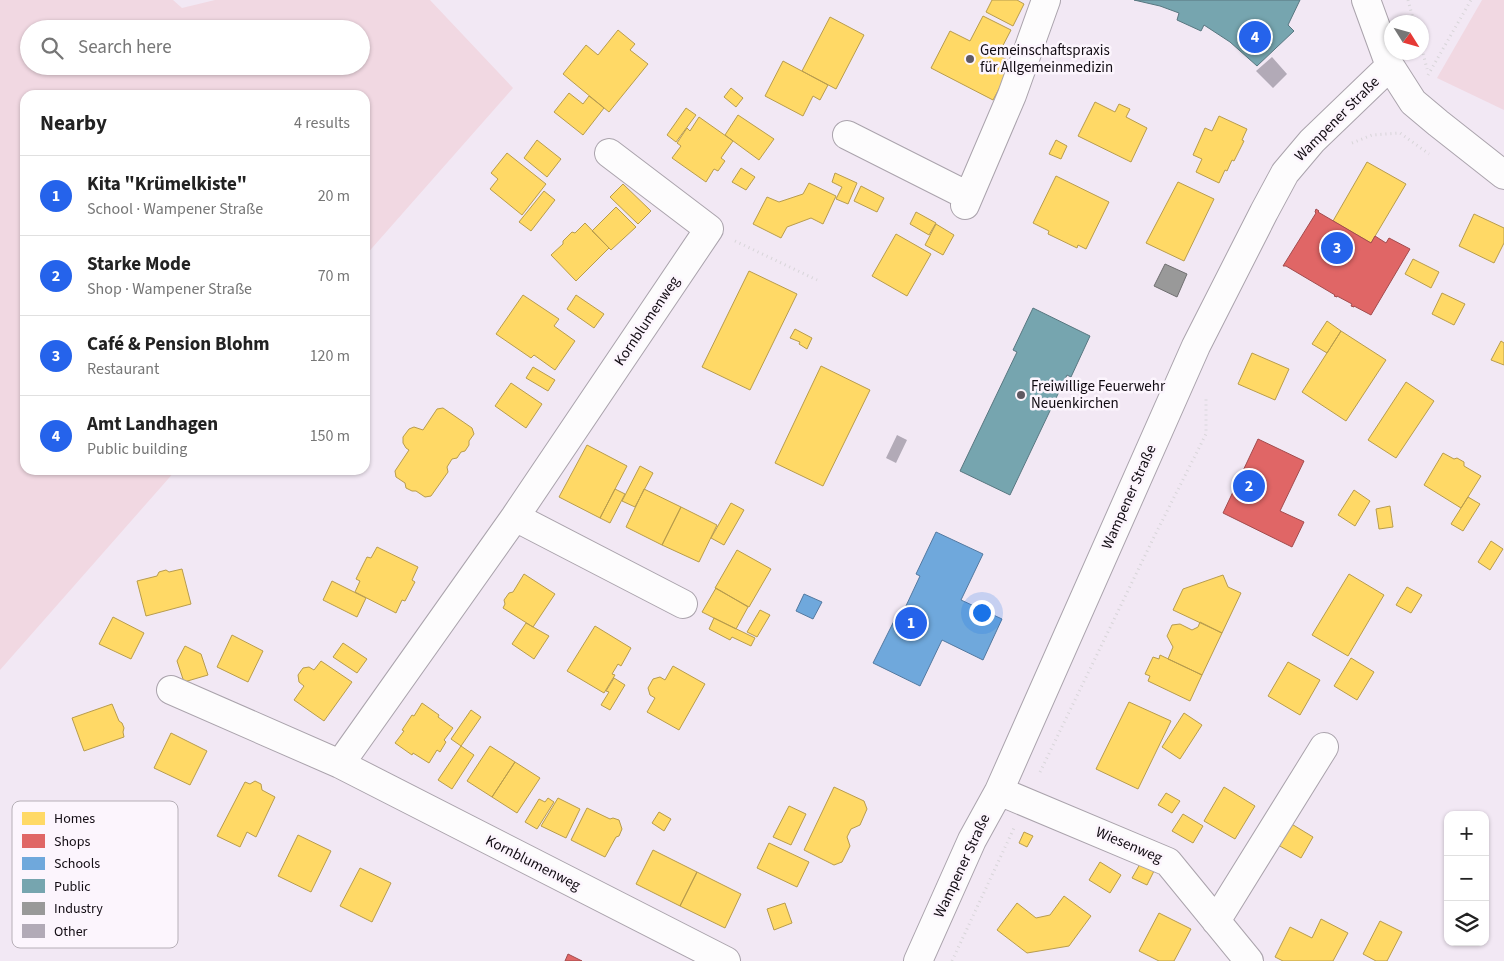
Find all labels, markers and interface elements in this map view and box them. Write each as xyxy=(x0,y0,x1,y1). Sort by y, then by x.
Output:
north arrow xyxy=(1384,15,1429,60)
pin: 4 xyxy=(1239,18,1271,56)
search box xyxy=(20,20,370,75)
icon: search xyxy=(38,34,66,62)
text: Search here xyxy=(78,34,172,61)
place label: Gemeinschaftspraxis für Allgemeinmedizin xyxy=(980,40,1113,78)
marker: Gemeinschaftspraxis für Allgemeinmedizin xyxy=(964,53,976,65)
street label: Wampener Straße xyxy=(1290,72,1384,166)
text: Nearby xyxy=(40,108,107,138)
text: 4 results xyxy=(294,112,350,134)
text: Kita "Krümelkiste" xyxy=(87,171,247,198)
text: 1 xyxy=(52,185,60,207)
text: 20 m xyxy=(318,185,350,207)
text: School · Wampener Straße xyxy=(87,198,263,220)
pin: 3 xyxy=(1321,229,1353,267)
text: Starke Mode xyxy=(87,251,191,278)
text: 2 xyxy=(52,265,60,287)
text: 70 m xyxy=(318,265,350,287)
street label: Kornblumenweg xyxy=(609,272,685,370)
text: Shop · Wampener Straße xyxy=(87,278,252,300)
text: Café & Pension Blohm xyxy=(87,331,270,358)
text: 3 xyxy=(52,345,60,367)
text: 120 m xyxy=(310,345,350,367)
text: Restaurant xyxy=(87,358,160,380)
place label: Freiwillige Feuerwehr Neuenkirchen xyxy=(1031,376,1166,414)
marker: Freiwillige Feuerwehr Neuenkirchen xyxy=(1015,389,1027,401)
text: Amt Landhagen xyxy=(87,411,218,438)
text: 4 xyxy=(52,425,60,447)
text: 150 m xyxy=(310,425,350,447)
text: Public building xyxy=(87,438,187,460)
street label: Wampener Straße xyxy=(1097,441,1161,553)
pin: 2 xyxy=(1233,467,1265,505)
your location xyxy=(969,600,995,626)
pin: 1 xyxy=(895,604,927,642)
legend xyxy=(12,801,178,948)
text: Homes xyxy=(54,809,95,829)
street label: Wampener Straße xyxy=(929,811,995,921)
map controls xyxy=(1444,811,1489,946)
button: + xyxy=(1444,811,1489,856)
street label: Wiesenweg xyxy=(1092,822,1166,869)
street label: Kornblumenweg xyxy=(482,830,585,896)
text: Shops xyxy=(54,832,90,852)
text: Schools xyxy=(54,854,100,874)
button: − xyxy=(1444,856,1489,901)
text: Public xyxy=(54,877,91,897)
text: Industry xyxy=(54,899,103,919)
button: layers xyxy=(1444,901,1489,946)
text: Other xyxy=(54,922,88,942)

